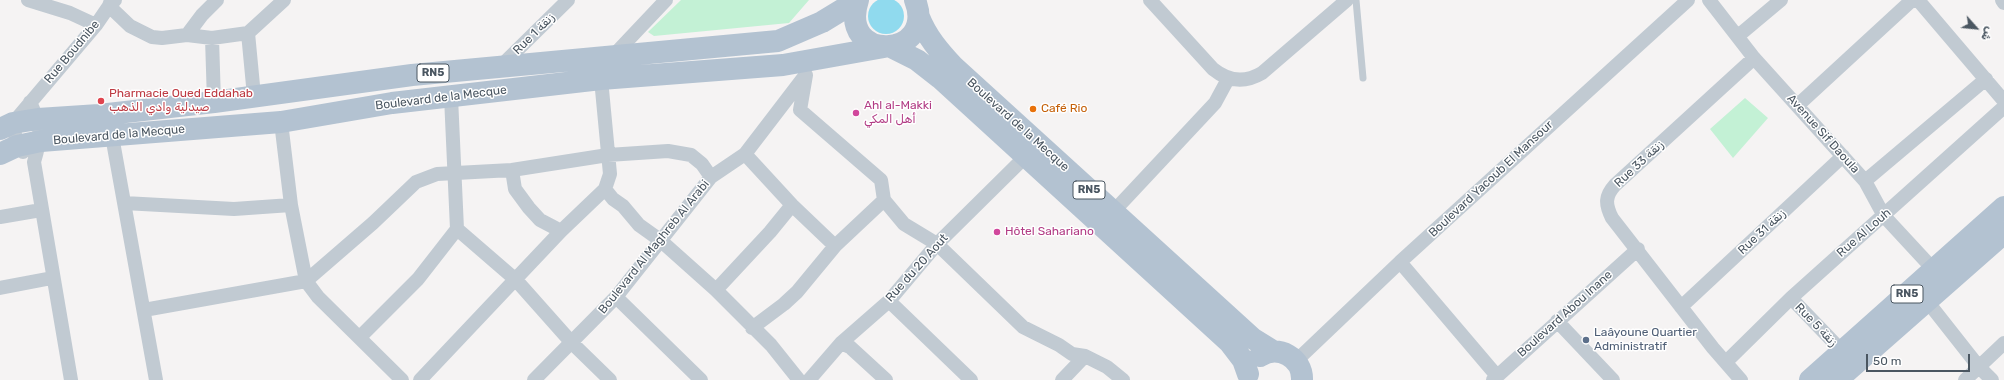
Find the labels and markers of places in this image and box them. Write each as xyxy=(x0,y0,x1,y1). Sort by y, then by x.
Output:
place label: Pharmacie Oued Eddahab صيدلية وادي الذهب xyxy=(109,87,253,115)
marker: Pharmacie Oued Eddahab صيدلية وادي الذهب xyxy=(96,96,106,106)
place label: Ahl al-Makki أهل المكي xyxy=(864,99,932,127)
place label: Café Rio xyxy=(1041,102,1087,116)
marker: Café Rio xyxy=(1028,104,1038,114)
marker: Ahl al-Makki أهل المكي xyxy=(851,108,861,118)
place label: Hôtel Sahariano xyxy=(1005,225,1094,239)
marker: Hôtel Sahariano xyxy=(992,227,1002,237)
place label: Laâyoune Quartier Administratif xyxy=(1594,326,1697,354)
marker: Laâyoune Quartier Administratif xyxy=(1581,335,1591,345)

